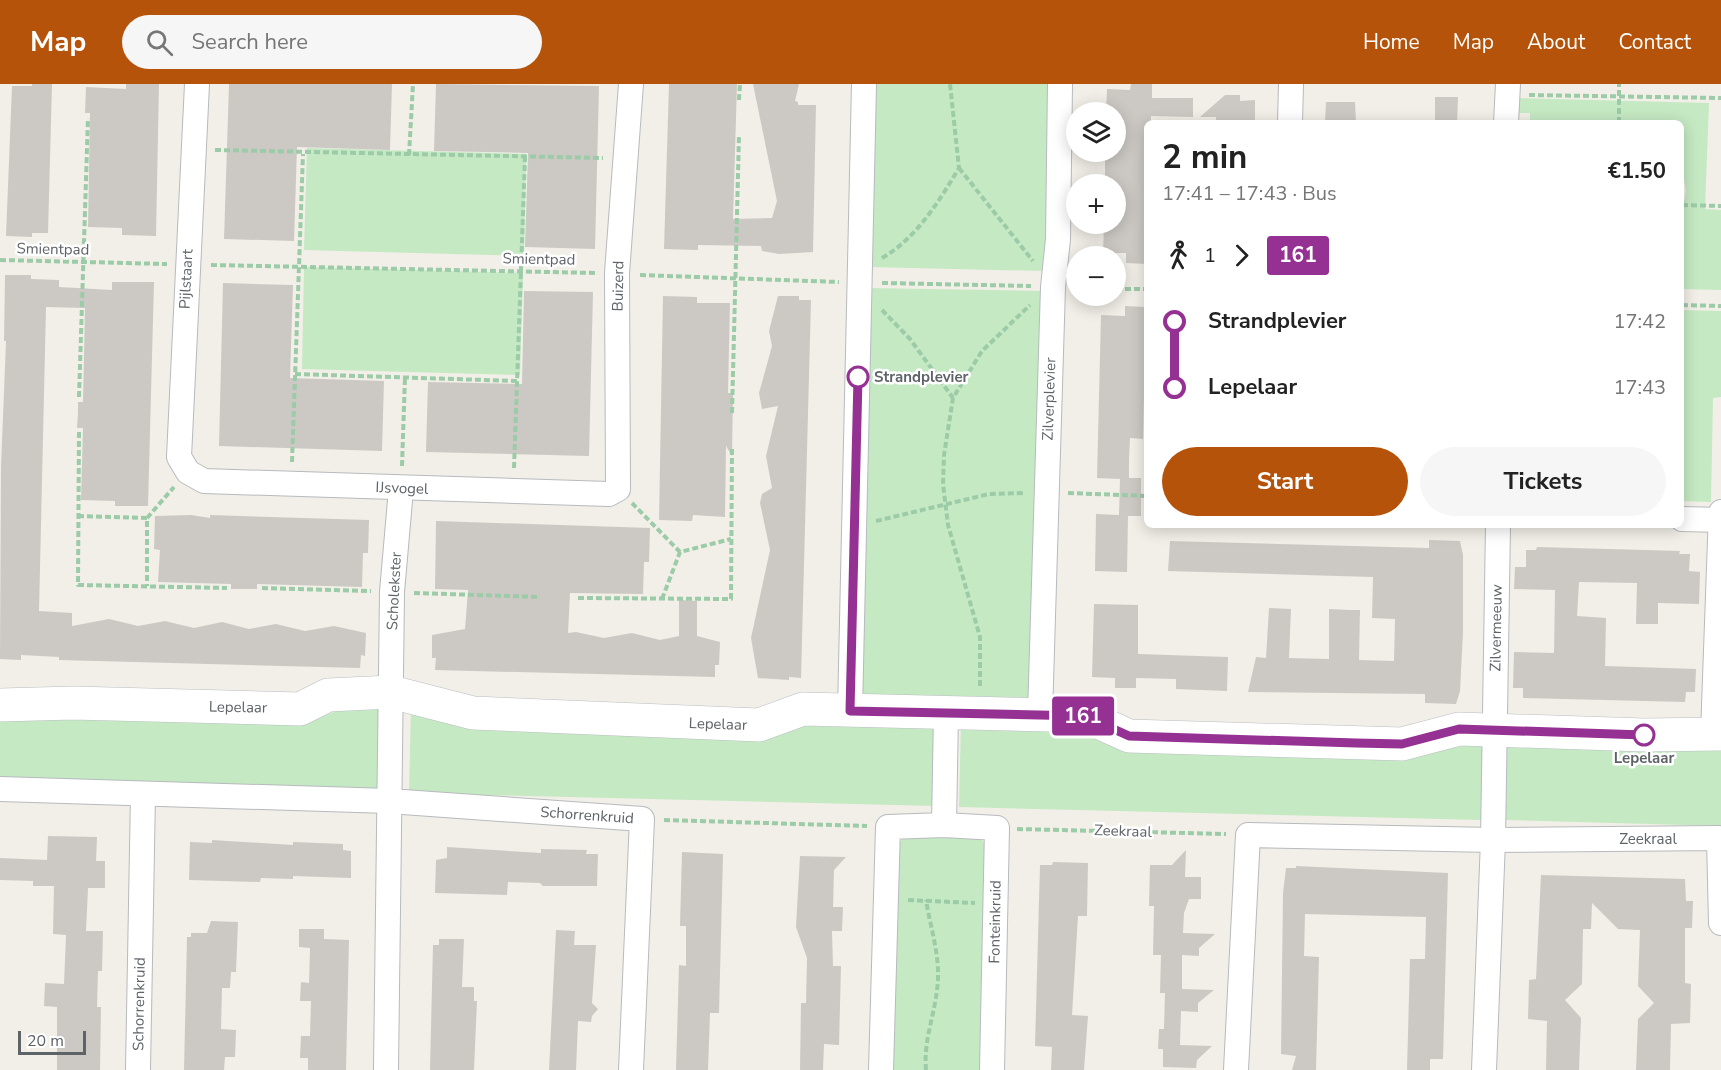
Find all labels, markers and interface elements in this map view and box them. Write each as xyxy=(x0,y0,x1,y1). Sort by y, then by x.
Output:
search box xyxy=(122,15,542,69)
text: Map xyxy=(30,23,86,61)
icon: search xyxy=(143,26,176,59)
text: Search here xyxy=(191,27,308,57)
text: Home xyxy=(1363,28,1420,56)
text: Map xyxy=(1453,28,1494,56)
text: About xyxy=(1527,28,1585,56)
text: Contact xyxy=(1618,28,1691,56)
map controls xyxy=(1066,102,1126,306)
button: layers xyxy=(1066,102,1126,162)
text: 2 min xyxy=(1162,135,1247,180)
text: €1.50 xyxy=(1608,156,1666,186)
button: + xyxy=(1066,174,1126,234)
text: 17:41 – 17:43 · Bus xyxy=(1162,180,1337,207)
street label: Smientpad xyxy=(16,238,90,260)
icon: walk xyxy=(1162,239,1195,272)
icon: forward xyxy=(1225,239,1258,272)
text: 161 xyxy=(1279,241,1317,269)
text: 1 xyxy=(1204,242,1216,269)
button: − xyxy=(1066,246,1126,306)
street label: Pijlstaart xyxy=(174,248,198,310)
street label: Smientpad xyxy=(502,248,576,270)
street label: Buizerd xyxy=(608,260,628,312)
text: Strandplevier xyxy=(1208,306,1346,336)
text: 17:42 xyxy=(1613,308,1666,335)
street label: Zilverplevier xyxy=(1038,357,1060,441)
marker: Strandplevier xyxy=(847,366,869,388)
place label: Strandplevier xyxy=(874,367,969,387)
text: Lepelaar xyxy=(1208,372,1297,402)
text: 17:43 xyxy=(1613,374,1666,401)
button: Start xyxy=(1162,447,1408,516)
button: Tickets xyxy=(1420,447,1666,516)
street label: IJsvogel xyxy=(375,477,429,499)
street label: Scholekster xyxy=(382,551,406,631)
street label: Zilvermeeuw xyxy=(1485,584,1507,672)
street label: Lepelaar xyxy=(209,696,268,718)
line badge: 161 xyxy=(1048,696,1118,736)
text: 161 xyxy=(1064,702,1102,730)
street label: Lepelaar xyxy=(688,713,748,735)
marker: Lepelaar xyxy=(1633,724,1655,746)
place label: Lepelaar xyxy=(1614,748,1674,768)
street label: Schorrenkruid xyxy=(540,802,634,828)
street label: Zeekraal xyxy=(1094,820,1153,842)
street label: Zeekraal xyxy=(1619,829,1677,849)
street label: Fonteinkruid xyxy=(984,880,1006,964)
street label: Schorrenkruid xyxy=(128,957,150,1051)
scale bar xyxy=(18,1028,86,1056)
text: 20 m xyxy=(27,1030,64,1052)

